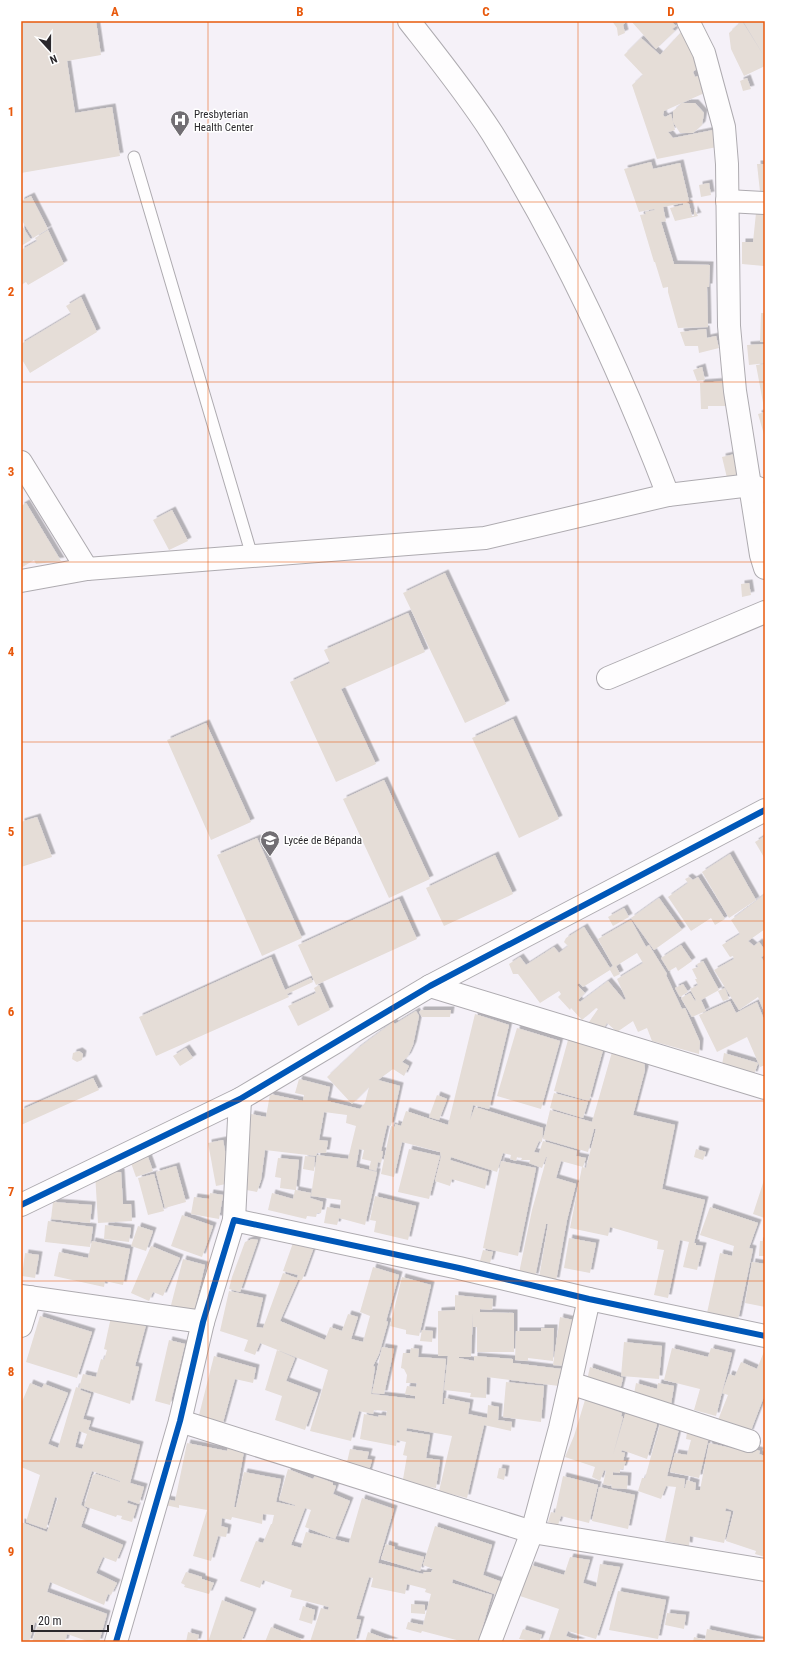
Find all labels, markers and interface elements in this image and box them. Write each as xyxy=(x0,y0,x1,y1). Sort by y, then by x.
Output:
text: A xyxy=(111,4,119,19)
text: B xyxy=(296,4,304,19)
text: C xyxy=(482,4,490,19)
text: D xyxy=(667,4,675,19)
north arrow xyxy=(30,30,70,70)
text: N xyxy=(48,52,59,66)
text: 1 xyxy=(8,104,14,119)
place label: Presbyterian Health Center xyxy=(194,108,254,134)
hospital icon: Presbyterian Health Center xyxy=(169,109,191,137)
text: 2 xyxy=(8,284,15,299)
text: 3 xyxy=(8,464,14,479)
text: 4 xyxy=(8,644,15,659)
text: 5 xyxy=(8,824,15,839)
school or university icon: Lycée de Bépanda xyxy=(259,829,281,857)
place label: Lycée de Bépanda xyxy=(284,834,362,847)
text: 6 xyxy=(8,1004,15,1019)
text: 7 xyxy=(8,1184,15,1199)
text: 8 xyxy=(8,1364,14,1379)
text: 9 xyxy=(8,1544,14,1559)
scale bar xyxy=(32,1607,108,1633)
text: 20 m xyxy=(38,1614,62,1628)

